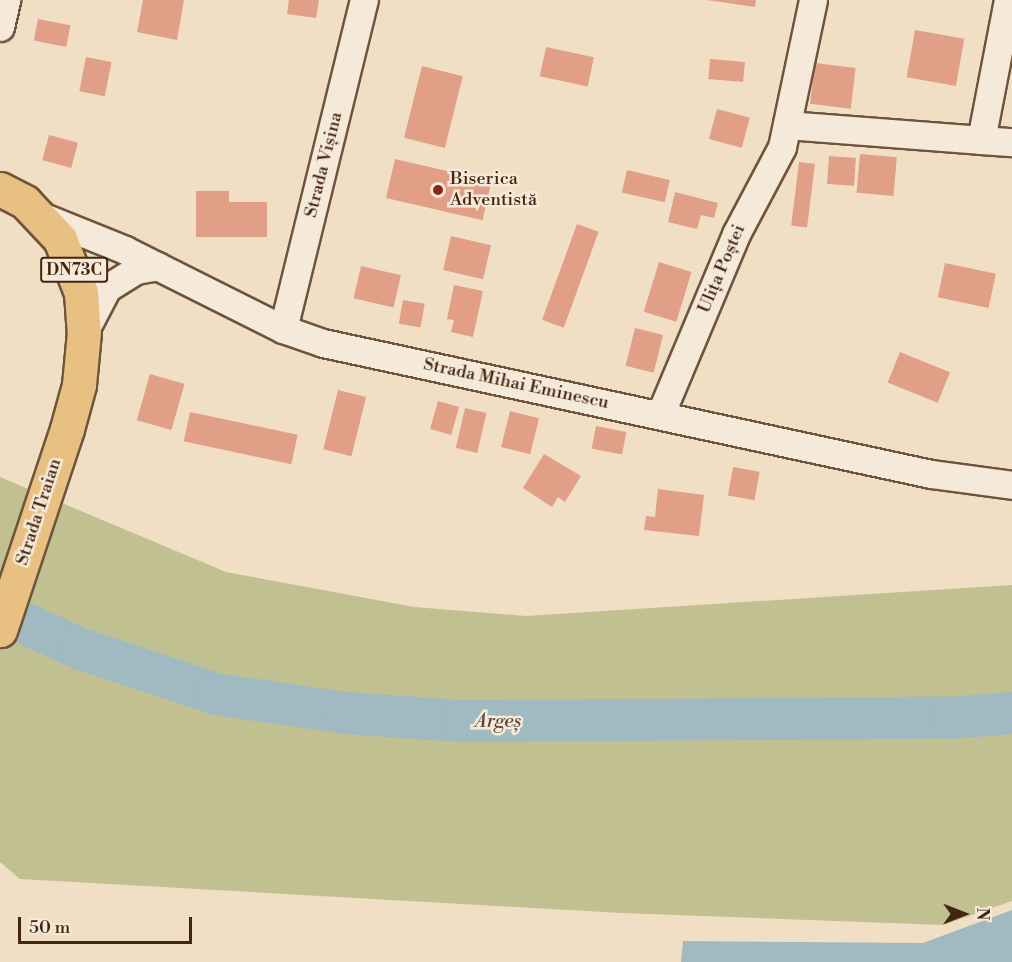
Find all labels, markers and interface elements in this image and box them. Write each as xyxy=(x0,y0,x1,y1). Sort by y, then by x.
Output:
street label: Strada Vișina xyxy=(300,110,348,220)
place label: Biserica Adventistă xyxy=(450,169,537,212)
marker: Biserica Adventistă xyxy=(431,183,445,197)
street label: Ulița Poștei xyxy=(694,221,750,317)
road number: DN73C xyxy=(40,257,109,283)
street label: Strada Mihai Eminescu xyxy=(421,354,611,414)
street label: Strada Traian xyxy=(12,456,66,568)
water label: Argeș xyxy=(475,709,521,733)
north arrow xyxy=(934,884,994,944)
scale bar xyxy=(21,905,195,943)
text: N xyxy=(972,908,992,920)
text: 50 m xyxy=(29,916,70,939)

